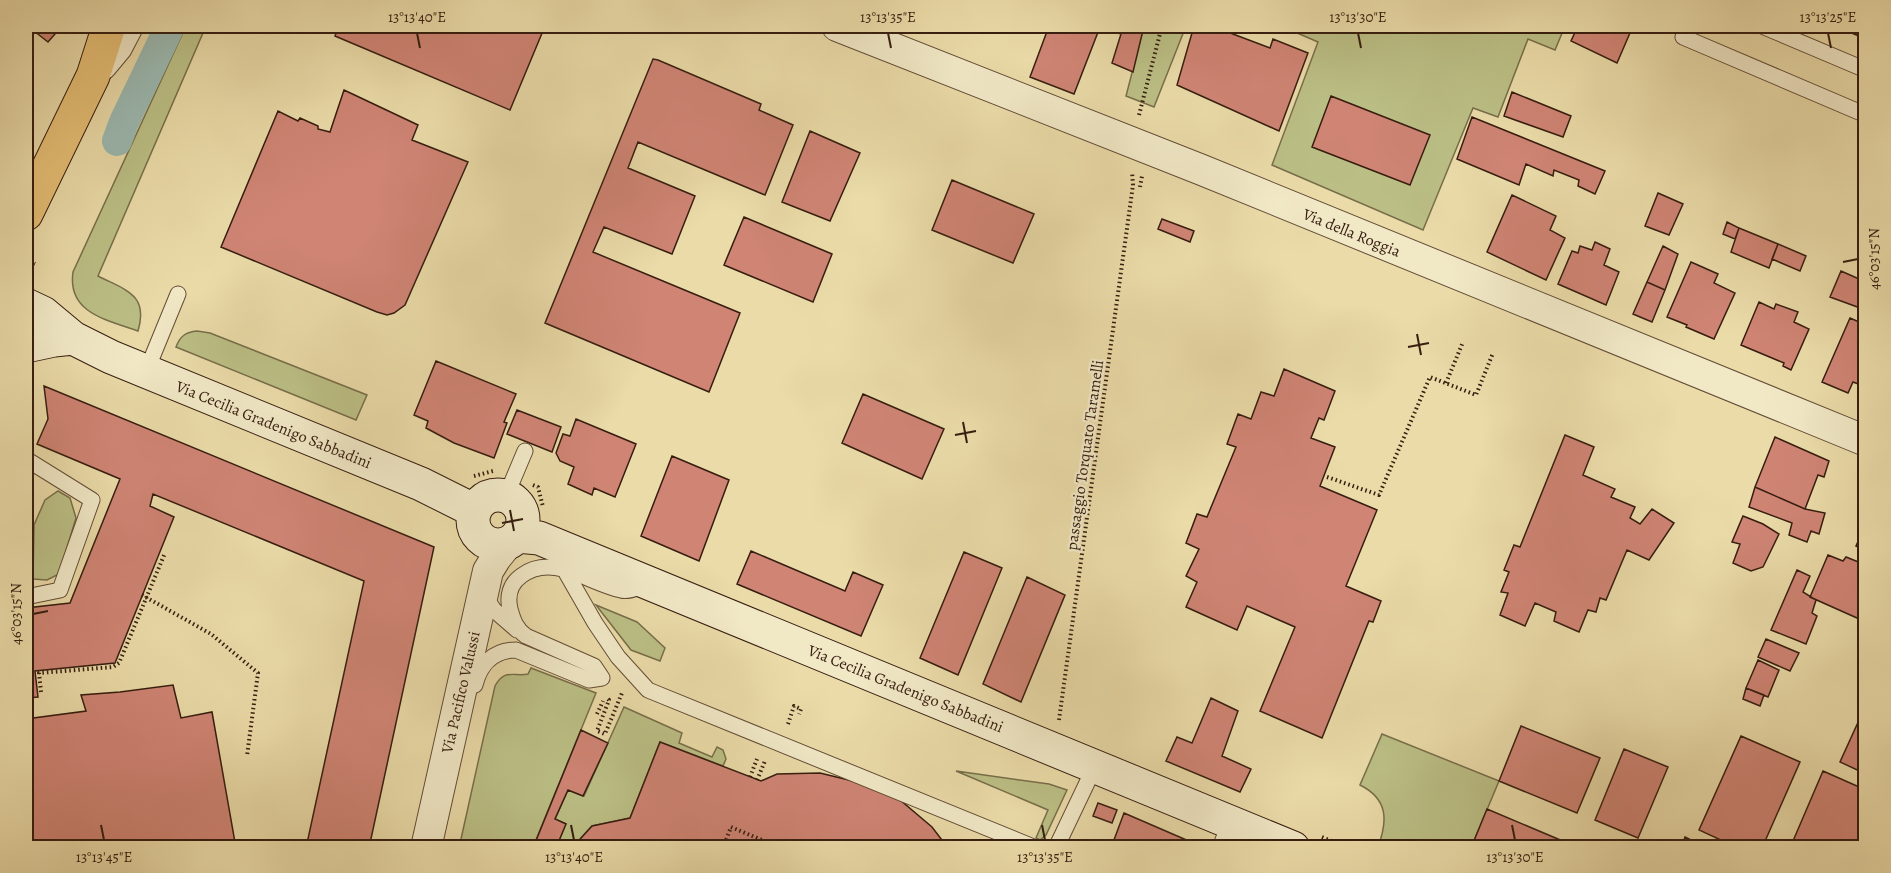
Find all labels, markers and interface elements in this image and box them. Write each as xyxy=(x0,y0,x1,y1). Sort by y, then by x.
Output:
text: 13°13'40"E xyxy=(388,7,446,27)
text: 13°13'35"E xyxy=(860,7,916,27)
text: 13°13'30"E xyxy=(1329,7,1387,27)
text: 13°13'25"E xyxy=(1800,7,1856,27)
street label: Via della Roggia xyxy=(1298,203,1404,263)
text: 46°03'15"N xyxy=(1864,228,1884,290)
street label: passaggio Torquato Taramelli xyxy=(1061,359,1109,552)
street label: Via Cecilia Gradenigo Sabbadini xyxy=(172,375,375,474)
text: 46°03'15"N xyxy=(6,583,26,645)
street label: Via Pacifico Valussi xyxy=(436,629,486,756)
street label: Via Cecilia Gradenigo Sabbadini xyxy=(804,639,1007,738)
text: 13°13'45"E xyxy=(76,847,132,867)
text: 13°13'40"E xyxy=(545,847,603,867)
text: 13°13'35"E xyxy=(1017,847,1073,867)
text: 13°13'30"E xyxy=(1486,847,1544,867)

